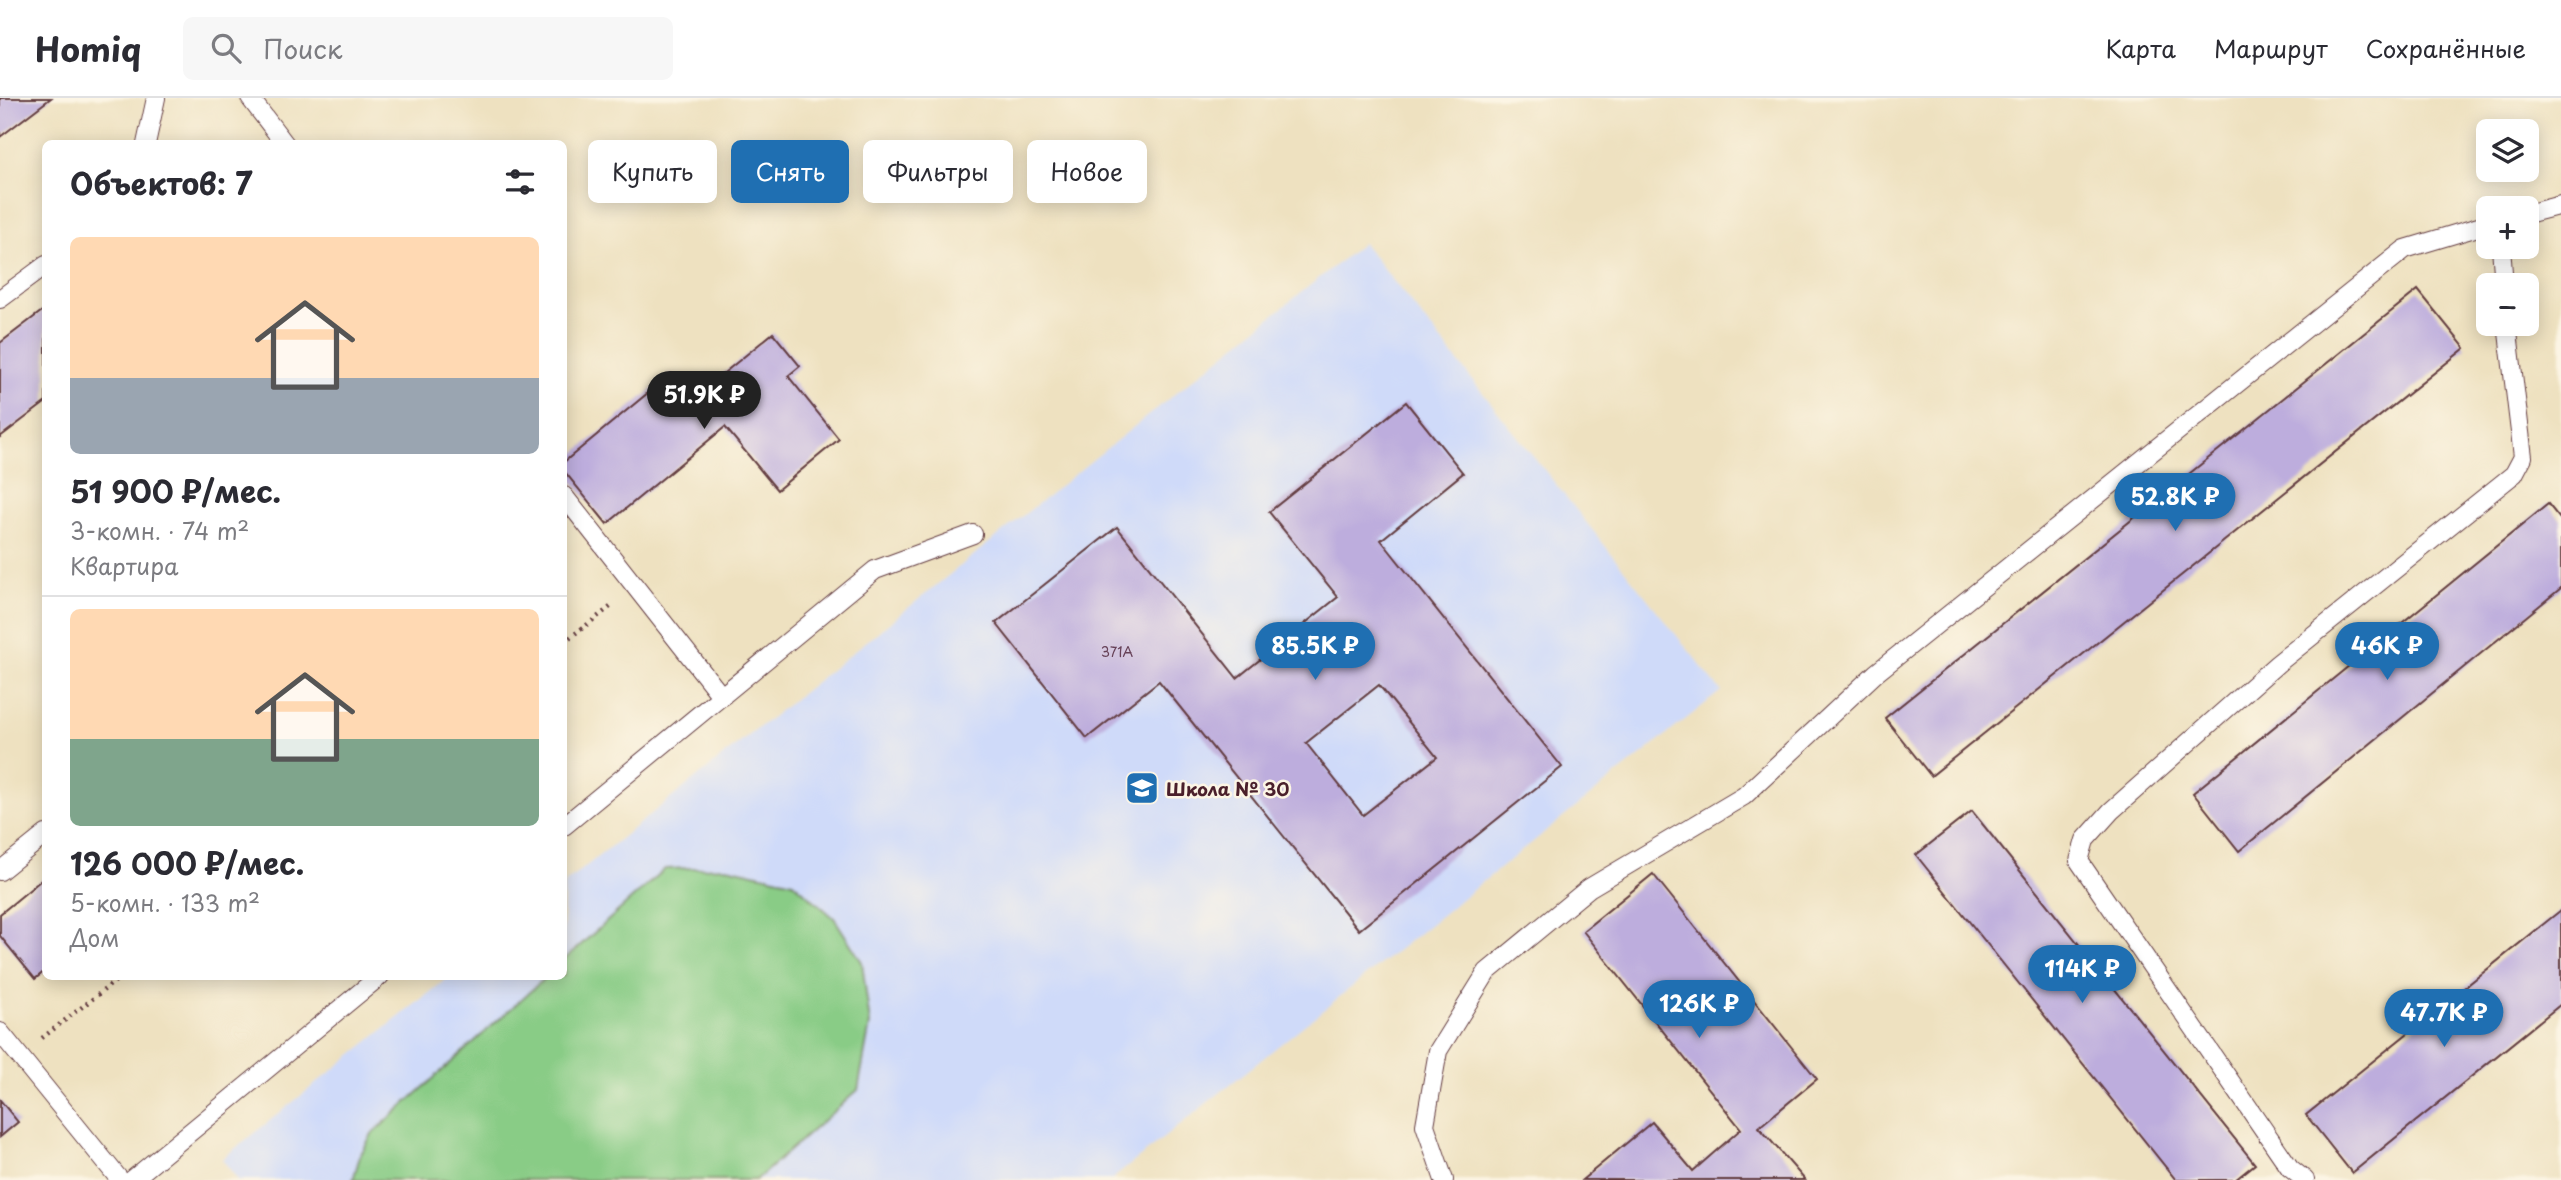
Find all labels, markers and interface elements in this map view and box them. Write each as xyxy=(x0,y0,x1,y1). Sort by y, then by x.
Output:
search box xyxy=(183,17,673,80)
text: Homiq xyxy=(35,23,141,73)
icon: search xyxy=(207,29,245,67)
text: Поиск xyxy=(263,29,342,68)
text: Карта xyxy=(2105,30,2176,66)
text: Маршрут xyxy=(2214,30,2328,66)
text: Сохранённые xyxy=(2366,30,2526,66)
map controls xyxy=(2476,119,2539,336)
button: layers xyxy=(2476,119,2539,182)
chip: Купить xyxy=(588,140,717,203)
chip: Снять xyxy=(731,140,849,203)
chip: Фильтры xyxy=(863,140,1013,203)
chip: Новое xyxy=(1027,140,1147,203)
text: Объектов: 7 xyxy=(70,160,253,205)
icon: filters xyxy=(501,163,539,201)
button: + xyxy=(2476,196,2539,259)
button: − xyxy=(2476,273,2539,336)
icon: home xyxy=(242,282,368,408)
pin: 51.9K ₽ xyxy=(639,372,769,431)
text: 51.9K ₽ xyxy=(663,376,745,411)
text: 51 900 ₽/мес. xyxy=(70,468,281,513)
pin: 52.8K ₽ xyxy=(2110,474,2240,533)
text: 52.8K ₽ xyxy=(2130,478,2220,513)
text: 3-комн. · 74 m² xyxy=(70,513,249,548)
text: Квартира xyxy=(70,548,178,583)
pin: 85.5K ₽ xyxy=(1250,622,1380,682)
pin: 46K ₽ xyxy=(2338,622,2436,682)
text: 85.5K ₽ xyxy=(1271,627,1359,662)
text: 46K ₽ xyxy=(2351,627,2423,662)
house number: 371А xyxy=(1101,641,1134,662)
icon: home xyxy=(242,654,368,780)
school or university icon: Школа № 30 xyxy=(1123,769,1161,807)
place label: Школа № 30 xyxy=(1166,775,1289,802)
text: 126 000 ₽/мес. xyxy=(70,840,304,885)
text: 5-комн. · 133 m² xyxy=(70,885,260,920)
text: Дом xyxy=(70,920,119,955)
pin: 114K ₽ xyxy=(2025,946,2139,1005)
text: 114K ₽ xyxy=(2044,950,2120,985)
pin: 126K ₽ xyxy=(1642,981,1756,1040)
text: 126K ₽ xyxy=(1659,985,1739,1020)
pin: 47.7K ₽ xyxy=(2379,990,2509,1049)
text: 47.7K ₽ xyxy=(2400,994,2488,1029)

